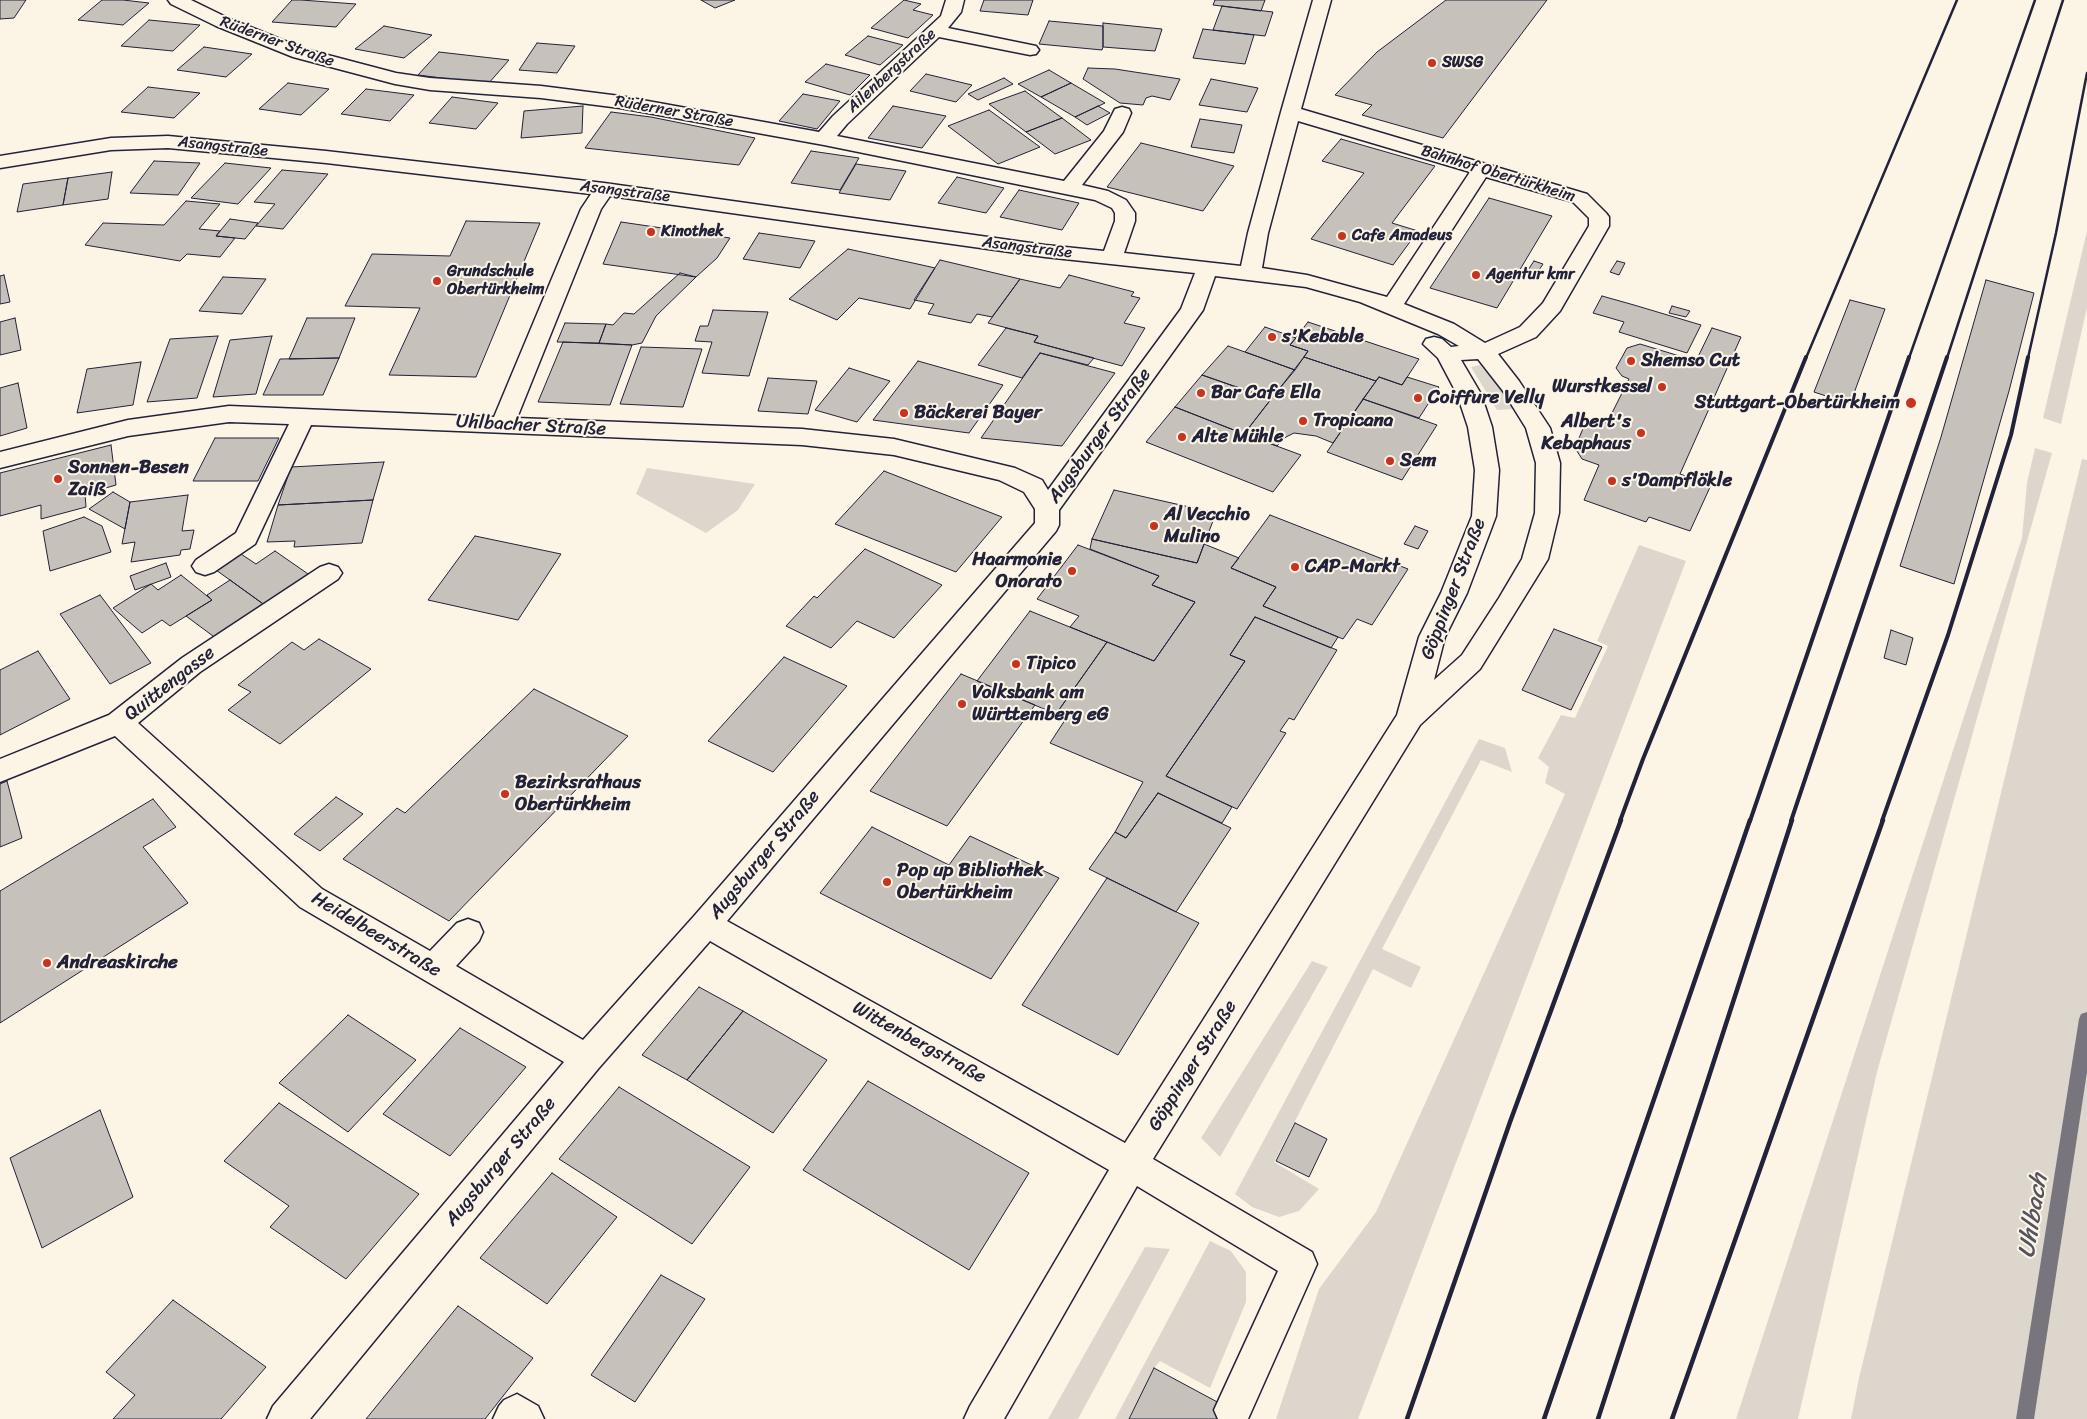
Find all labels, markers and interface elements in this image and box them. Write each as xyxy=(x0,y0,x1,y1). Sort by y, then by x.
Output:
street label: Rüderner Straße xyxy=(217,12,337,72)
street label: Ailenbergstraße xyxy=(844,25,940,117)
place label: SWSG xyxy=(1442,53,1483,73)
marker: SWSG xyxy=(1426,57,1438,69)
street label: Rüderner Straße xyxy=(613,92,735,132)
street label: Asangstraße xyxy=(177,133,269,161)
street label: Bahnhof Obertürkheim xyxy=(1419,141,1577,207)
street label: Asangstraße xyxy=(579,177,671,207)
place label: Kinothek xyxy=(661,222,723,242)
marker: Kinothek xyxy=(645,226,657,238)
place label: Cafe Amadeus xyxy=(1352,226,1452,246)
marker: Cafe Amadeus xyxy=(1336,230,1348,242)
street label: Asangstraße xyxy=(981,233,1073,263)
place label: Grundschule Obertürkheim xyxy=(447,262,544,300)
place label: Agentur kmr xyxy=(1486,265,1575,285)
marker: Agentur kmr xyxy=(1470,269,1482,281)
marker: Grundschule Obertürkheim xyxy=(431,275,443,287)
place label: s'Kebable xyxy=(1282,326,1364,348)
marker: s'Kebable xyxy=(1266,331,1278,343)
place label: Shemso Cut xyxy=(1641,350,1740,372)
marker: Shemso Cut xyxy=(1625,355,1637,367)
street label: Augsburger Straße xyxy=(1043,364,1157,508)
place label: Wurstkessel xyxy=(1552,376,1652,398)
marker: Wurstkessel xyxy=(1656,381,1668,393)
place label: Bar Cafe Ella xyxy=(1211,382,1321,404)
marker: Bar Cafe Ella xyxy=(1195,387,1207,399)
place label: Coiffure Velly xyxy=(1428,387,1544,409)
marker: Coiffure Velly xyxy=(1412,392,1424,404)
place label: Stuttgart-Obertürkheim xyxy=(1695,392,1900,414)
marker: Stuttgart-Obertürkheim xyxy=(1904,396,1918,410)
place label: Bäckerei Bayer xyxy=(914,402,1042,424)
marker: Bäckerei Bayer xyxy=(898,407,910,419)
place label: Tropicana xyxy=(1313,410,1393,432)
street label: Uhlbacher Straße xyxy=(456,411,606,441)
place label: Albert's Kebaphaus xyxy=(1541,411,1631,455)
marker: Tropicana xyxy=(1297,415,1309,427)
place label: Alte Mühle xyxy=(1192,426,1284,448)
marker: Albert's Kebaphaus xyxy=(1635,427,1647,439)
marker: Alte Mühle xyxy=(1176,431,1188,443)
place label: Sem xyxy=(1400,450,1436,472)
marker: Sem xyxy=(1384,455,1396,467)
place label: Sonnen-Besen Zaiß xyxy=(68,457,189,501)
place label: s'Dampflökle xyxy=(1622,470,1732,492)
marker: Sonnen-Besen Zaiß xyxy=(52,473,64,485)
marker: s'Dampflökle xyxy=(1606,475,1618,487)
place label: Al Vecchio Mulino xyxy=(1164,504,1250,548)
street label: Göppinger Straße xyxy=(1417,515,1491,663)
marker: Al Vecchio Mulino xyxy=(1148,520,1160,532)
place label: Haarmonie Onorato xyxy=(972,549,1062,593)
place label: CAP-Markt xyxy=(1305,556,1400,578)
marker: CAP-Markt xyxy=(1289,561,1301,573)
marker: Haarmonie Onorato xyxy=(1066,565,1078,577)
street label: Quittengasse xyxy=(120,642,220,726)
place label: Tipico xyxy=(1026,653,1076,675)
marker: Tipico xyxy=(1010,658,1022,670)
place label: Volksbank am Württemberg eG xyxy=(972,682,1109,726)
marker: Volksbank am Württemberg eG xyxy=(956,698,968,710)
place label: Bezirksrathaus Obertürkheim xyxy=(515,772,641,816)
street label: Augsburger Straße xyxy=(705,786,825,924)
marker: Bezirksrathaus Obertürkheim xyxy=(499,788,511,800)
place label: Pop up Bibliothek Obertürkheim xyxy=(897,860,1044,904)
marker: Pop up Bibliothek Obertürkheim xyxy=(881,876,893,888)
street label: Heidelbeerstraße xyxy=(307,887,445,983)
place label: Andreaskirche xyxy=(57,952,178,974)
marker: Andreaskirche xyxy=(41,957,53,969)
street label: Wittenbergstraße xyxy=(848,997,990,1089)
street label: Göppinger Straße xyxy=(1144,997,1242,1135)
street label: Augsburger Straße xyxy=(441,1093,561,1231)
water label: Uhlbach xyxy=(2013,1172,2055,1260)

